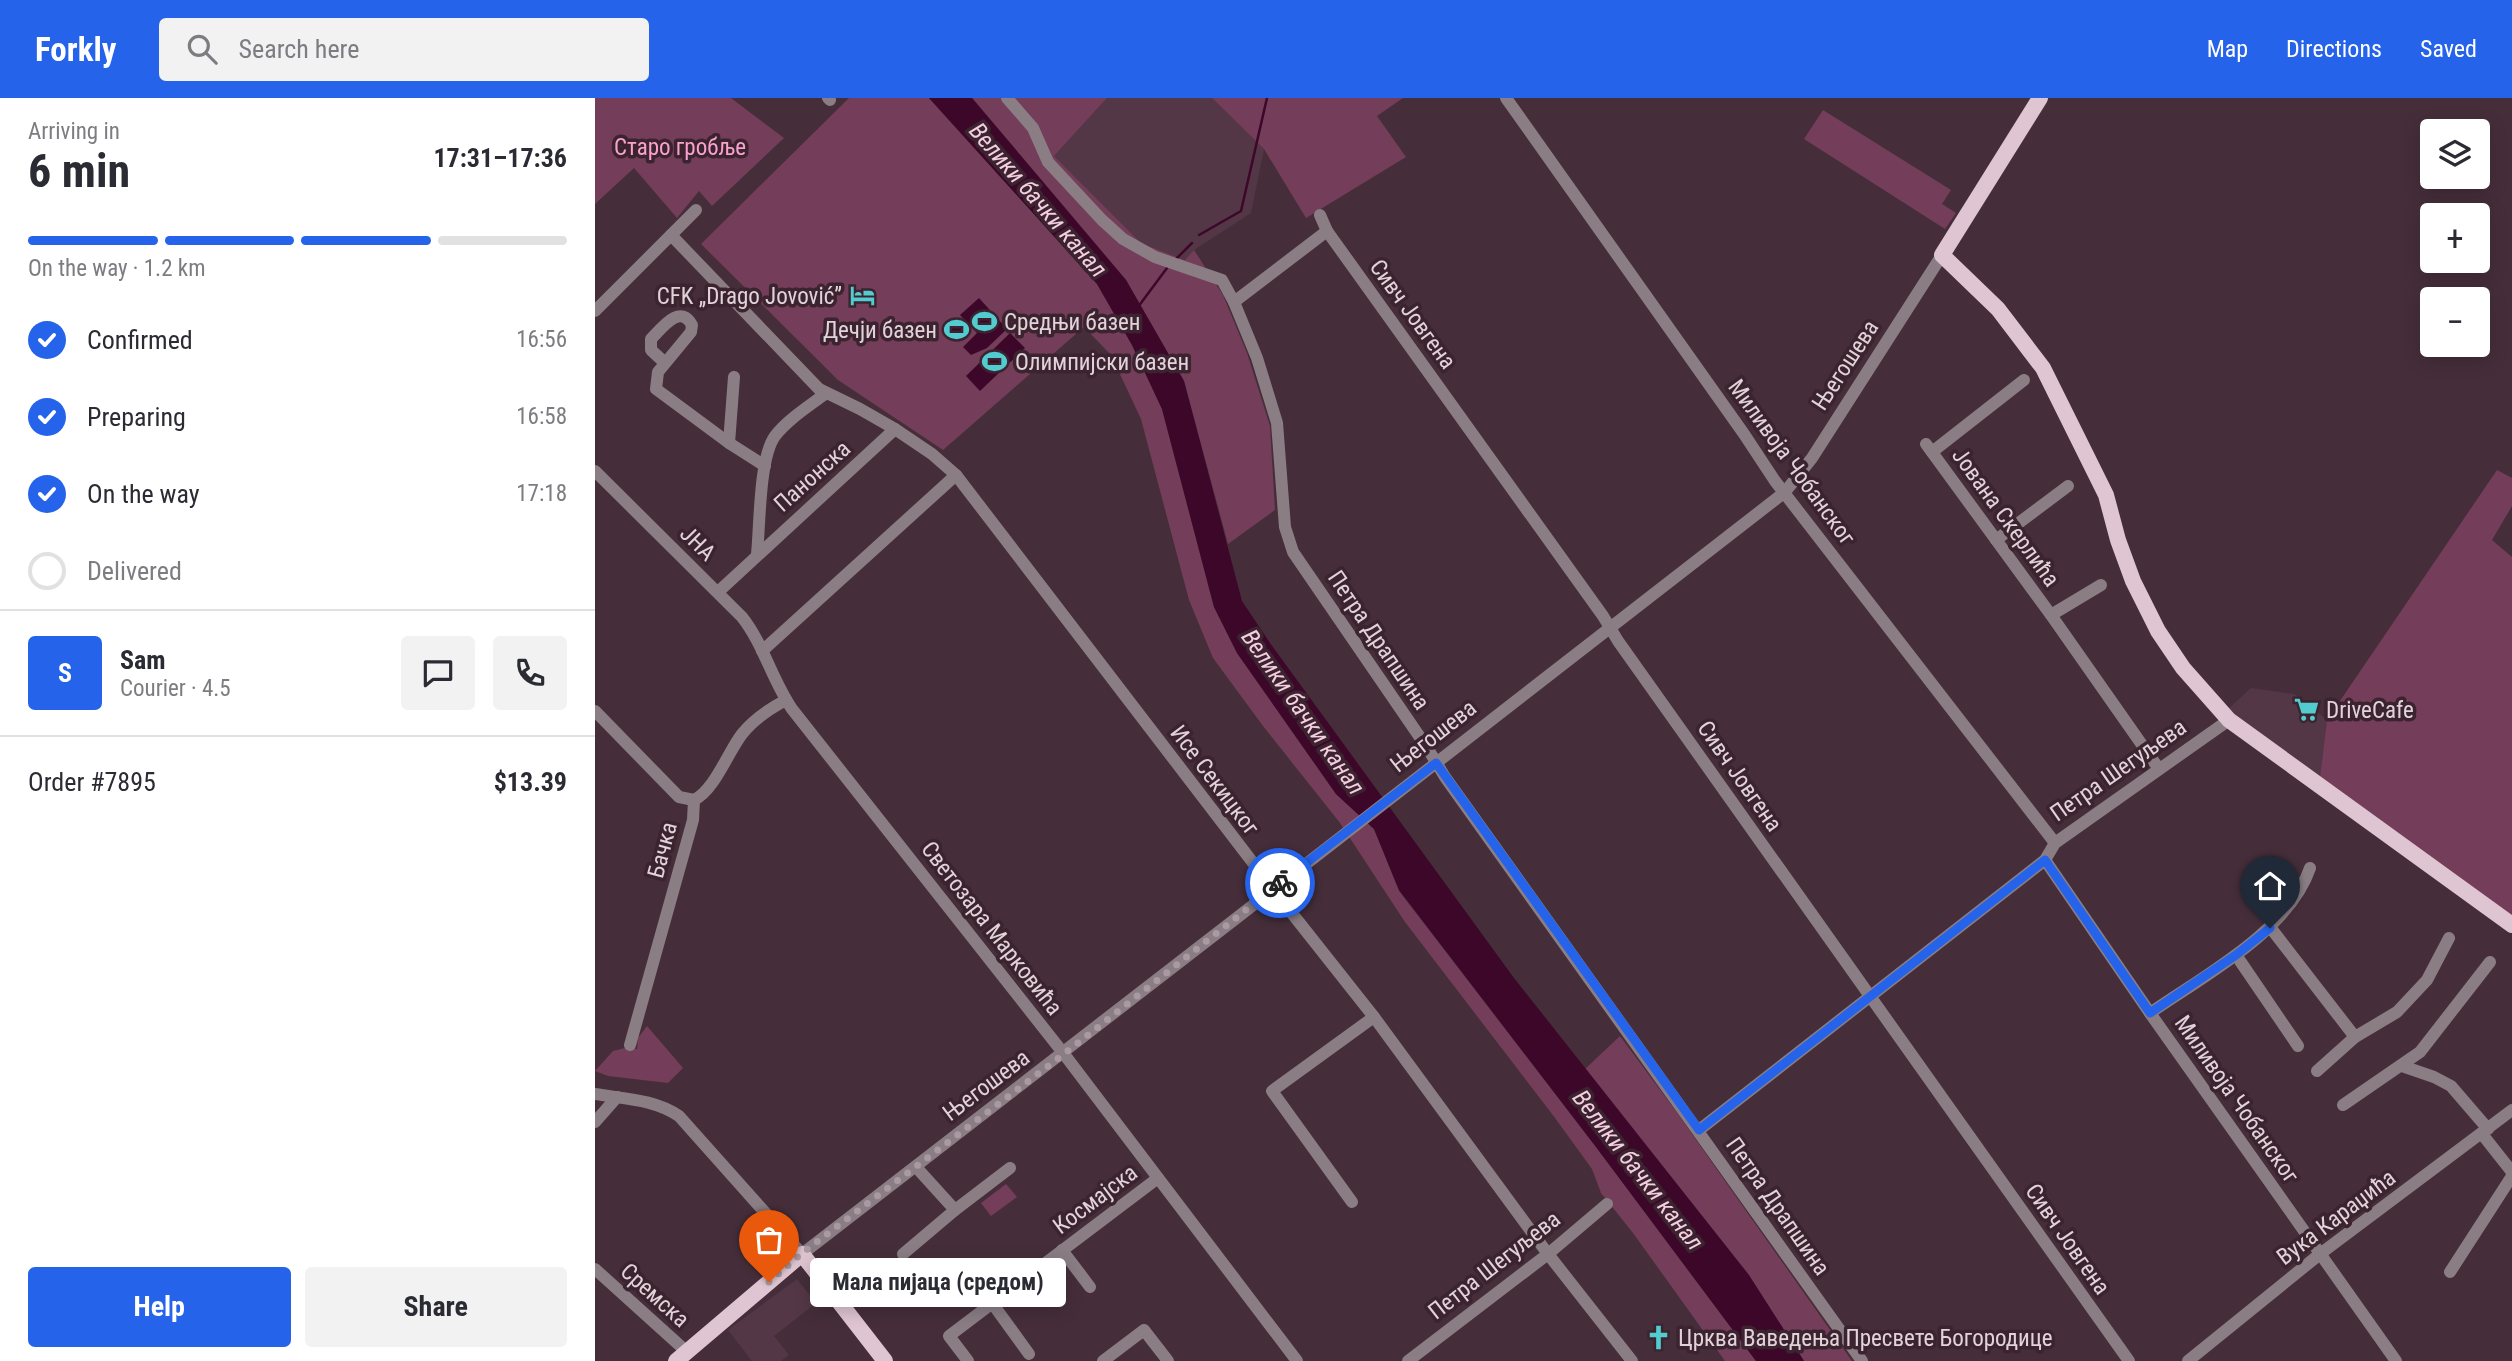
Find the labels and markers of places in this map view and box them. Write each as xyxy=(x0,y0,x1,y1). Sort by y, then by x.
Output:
hotel icon: CFK „Drago Jovović” xyxy=(848,282,876,310)
place label: CFK „Drago Jovović” xyxy=(657,283,842,310)
sports icon: Средњи базен xyxy=(970,308,998,336)
place label: Средњи базен xyxy=(1004,309,1141,336)
sports icon: Дечји базен xyxy=(943,316,971,344)
place label: Дечји базен xyxy=(823,317,937,344)
sports icon: Олимпијски базен xyxy=(981,348,1009,376)
place label: Олимпијски базен xyxy=(1015,349,1189,376)
supermarket icon: DriveCafe xyxy=(2292,696,2320,724)
place label: DriveCafe xyxy=(2326,697,2414,724)
pin xyxy=(2240,856,2300,928)
pin xyxy=(739,1210,799,1282)
callout: Мала пијаца (средом) xyxy=(811,1258,1067,1306)
church icon: Црква Ваведења Пресвете Богородице xyxy=(1644,1324,1672,1352)
place label: Црква Ваведења Пресвете Богородице xyxy=(1678,1325,2053,1352)

